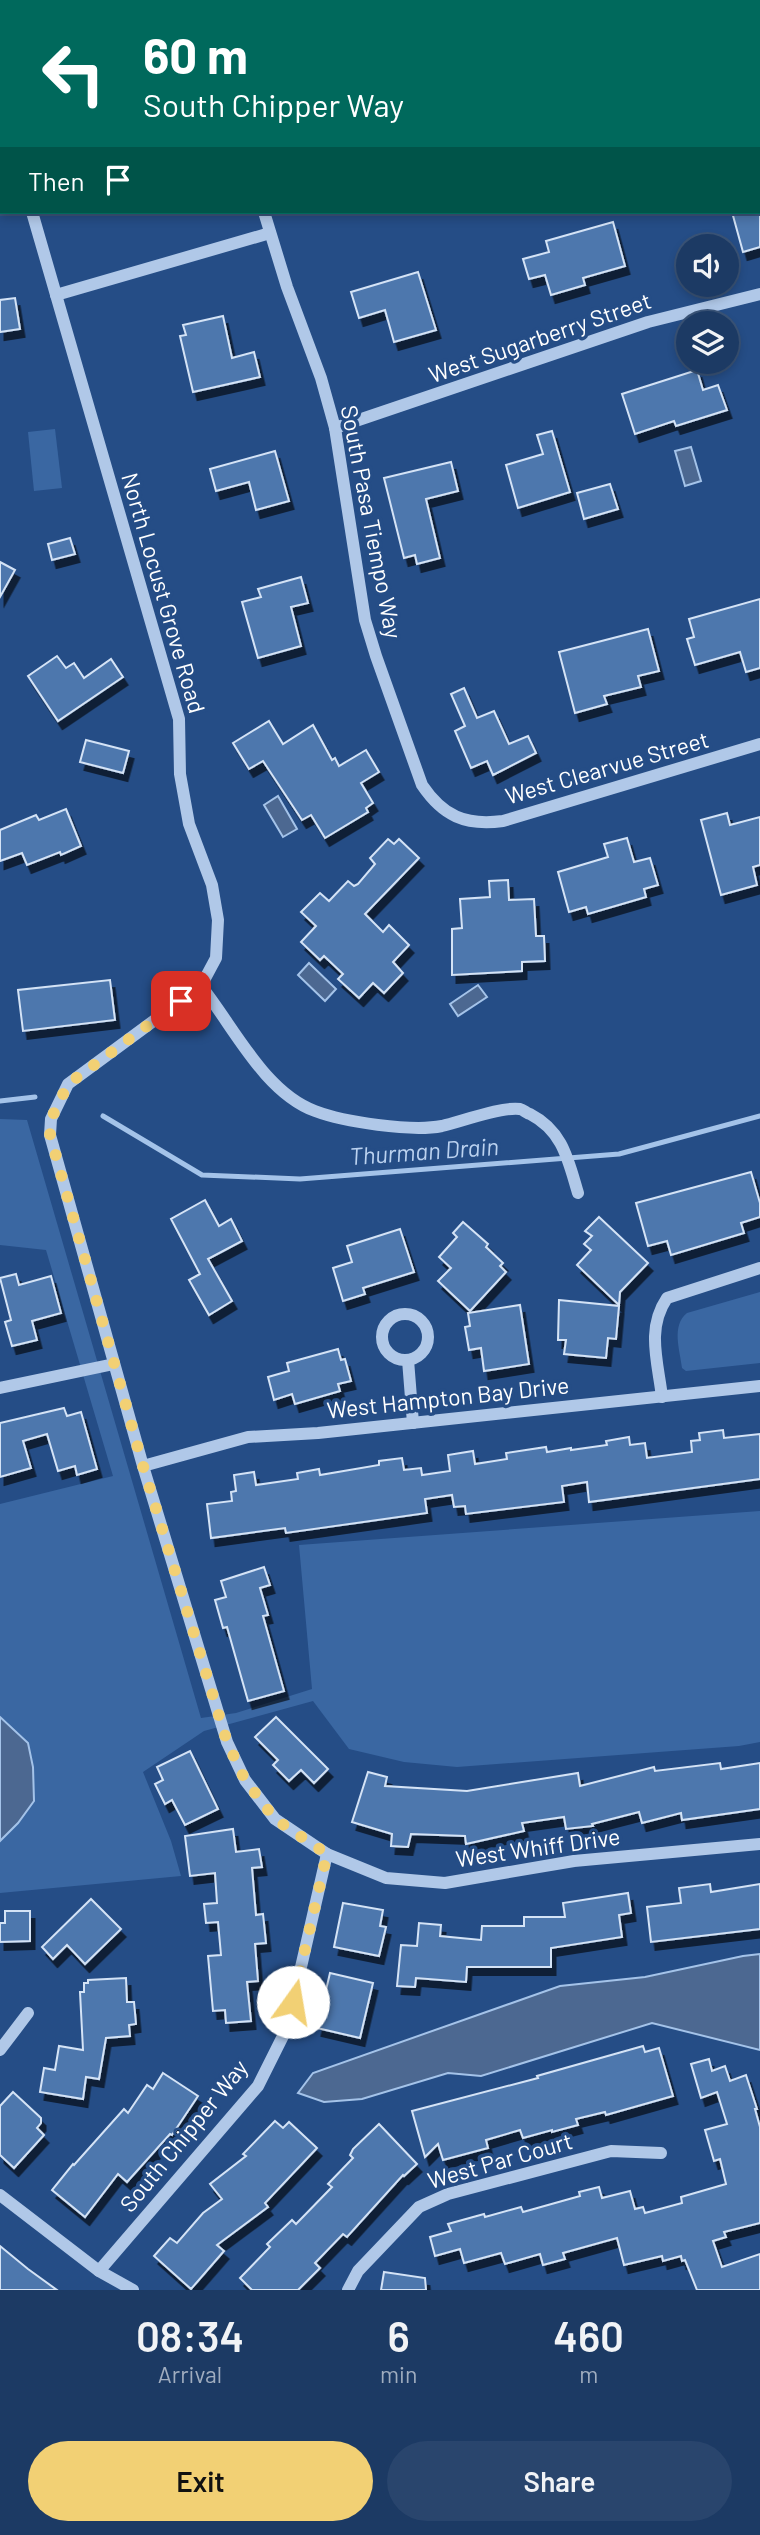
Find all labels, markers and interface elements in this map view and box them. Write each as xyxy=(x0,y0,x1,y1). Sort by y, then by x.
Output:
text: 60 m xyxy=(143,25,248,84)
icon: left xyxy=(28,28,119,119)
text: South Chipper Way xyxy=(143,85,404,123)
icon: arrive xyxy=(99,161,137,199)
text: Then xyxy=(28,165,85,196)
map controls xyxy=(676,234,739,374)
button: sound xyxy=(676,234,739,297)
street label: West Sugarberry Street xyxy=(425,286,655,388)
button: layers xyxy=(676,311,739,374)
street label: South Pasa Tiempo Way xyxy=(336,403,408,641)
street label: North Locust Grove Road xyxy=(116,469,212,716)
street label: West Clearvue Street xyxy=(502,725,712,809)
pin xyxy=(151,971,211,1031)
icon: arrive xyxy=(162,982,200,1020)
water label: Thurman Drain xyxy=(348,1131,500,1170)
street label: West Hampton Bay Drive xyxy=(325,1370,570,1424)
street label: West Whiff Drive xyxy=(454,1822,622,1872)
position arrow xyxy=(256,1965,330,2039)
street label: South Chipper Way xyxy=(113,2053,253,2217)
street label: West Par Court xyxy=(424,2126,575,2194)
text: 08:34 xyxy=(136,2310,244,2360)
text: 6 xyxy=(388,2310,410,2360)
text: 460 xyxy=(553,2310,624,2360)
text: Arrival xyxy=(158,2360,222,2388)
text: min xyxy=(380,2360,417,2388)
text: m xyxy=(579,2360,598,2388)
button: Exit xyxy=(28,2441,373,2521)
button: Share xyxy=(387,2441,732,2521)

